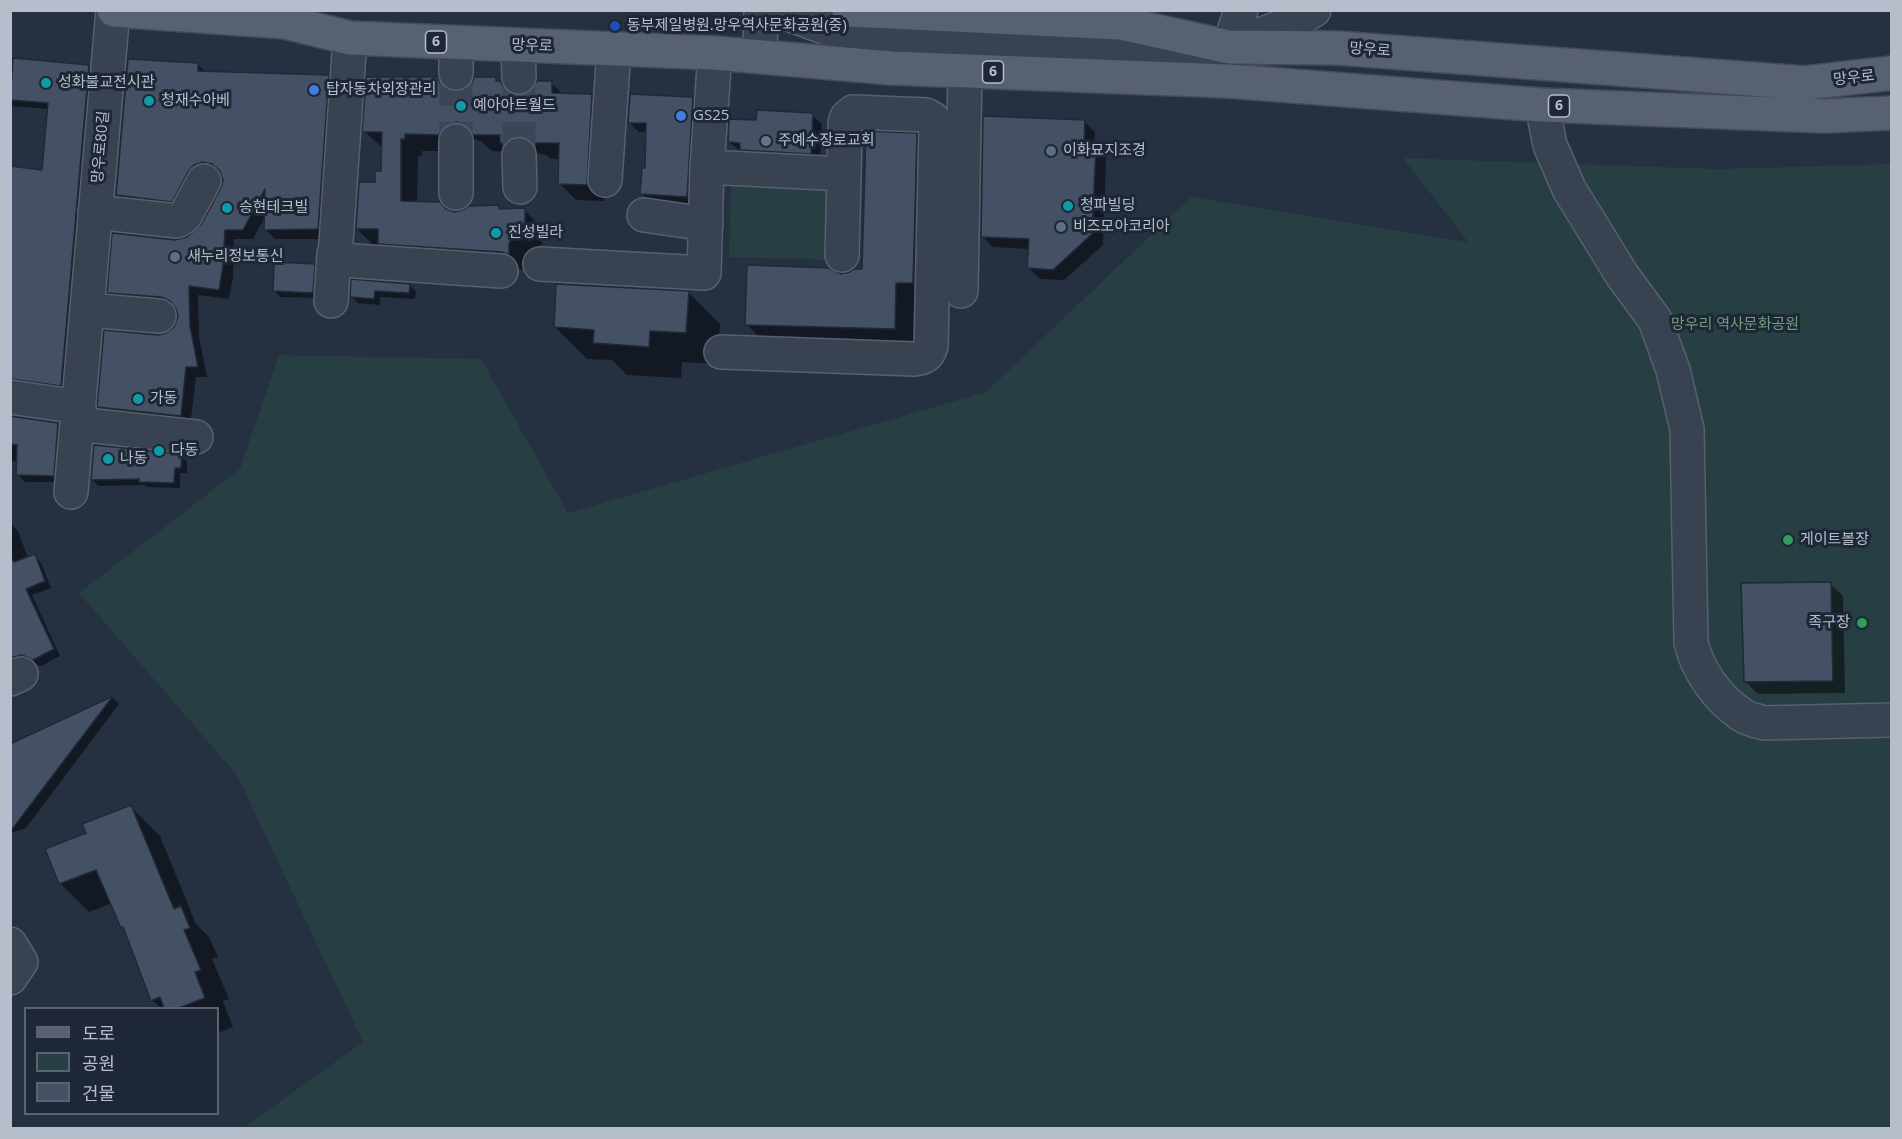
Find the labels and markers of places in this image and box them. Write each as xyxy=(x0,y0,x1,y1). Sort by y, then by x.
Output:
place label: 동부제일병원.망우역사문화공원(중) xyxy=(627,17,847,35)
marker: 동부제일병원.망우역사문화공원(중) xyxy=(608,19,622,33)
place label: 성화불교전시관 xyxy=(58,74,155,92)
marker: 성화불교전시관 xyxy=(39,76,53,90)
place label: 탑자동차외장관리 xyxy=(326,81,436,99)
marker: 탑자동차외장관리 xyxy=(307,83,321,97)
place label: 청재수아베 xyxy=(161,92,230,110)
marker: 청재수아베 xyxy=(142,94,156,108)
place label: 예아아트월드 xyxy=(473,97,556,115)
marker: 예아아트월드 xyxy=(454,99,468,113)
place label: GS25 xyxy=(693,107,729,125)
marker: GS25 xyxy=(674,109,688,123)
place label: 주예수장로교회 xyxy=(778,132,875,150)
marker: 주예수장로교회 xyxy=(759,134,773,148)
place label: 이화묘지조경 xyxy=(1063,142,1146,160)
marker: 이화묘지조경 xyxy=(1044,144,1058,158)
place label: 청파빌딩 xyxy=(1080,197,1135,215)
place label: 승현테크빌 xyxy=(239,199,308,217)
marker: 청파빌딩 xyxy=(1061,199,1075,213)
marker: 승현테크빌 xyxy=(220,201,234,215)
place label: 비즈모아코리아 xyxy=(1073,218,1170,236)
marker: 비즈모아코리아 xyxy=(1054,220,1068,234)
place label: 진성빌라 xyxy=(508,224,563,242)
marker: 진성빌라 xyxy=(489,226,503,240)
place label: 새누리정보통신 xyxy=(187,248,284,266)
marker: 새누리정보통신 xyxy=(168,250,182,264)
place label: 가동 xyxy=(150,390,178,408)
marker: 가동 xyxy=(131,392,145,406)
place label: 다동 xyxy=(171,442,199,460)
marker: 다동 xyxy=(152,444,166,458)
place label: 나동 xyxy=(120,450,148,468)
marker: 나동 xyxy=(101,452,115,466)
place label: 게이트볼장 xyxy=(1800,531,1869,549)
marker: 게이트볼장 xyxy=(1781,533,1795,547)
place label: 족구장 xyxy=(1809,614,1850,632)
marker: 족구장 xyxy=(1855,616,1869,630)

